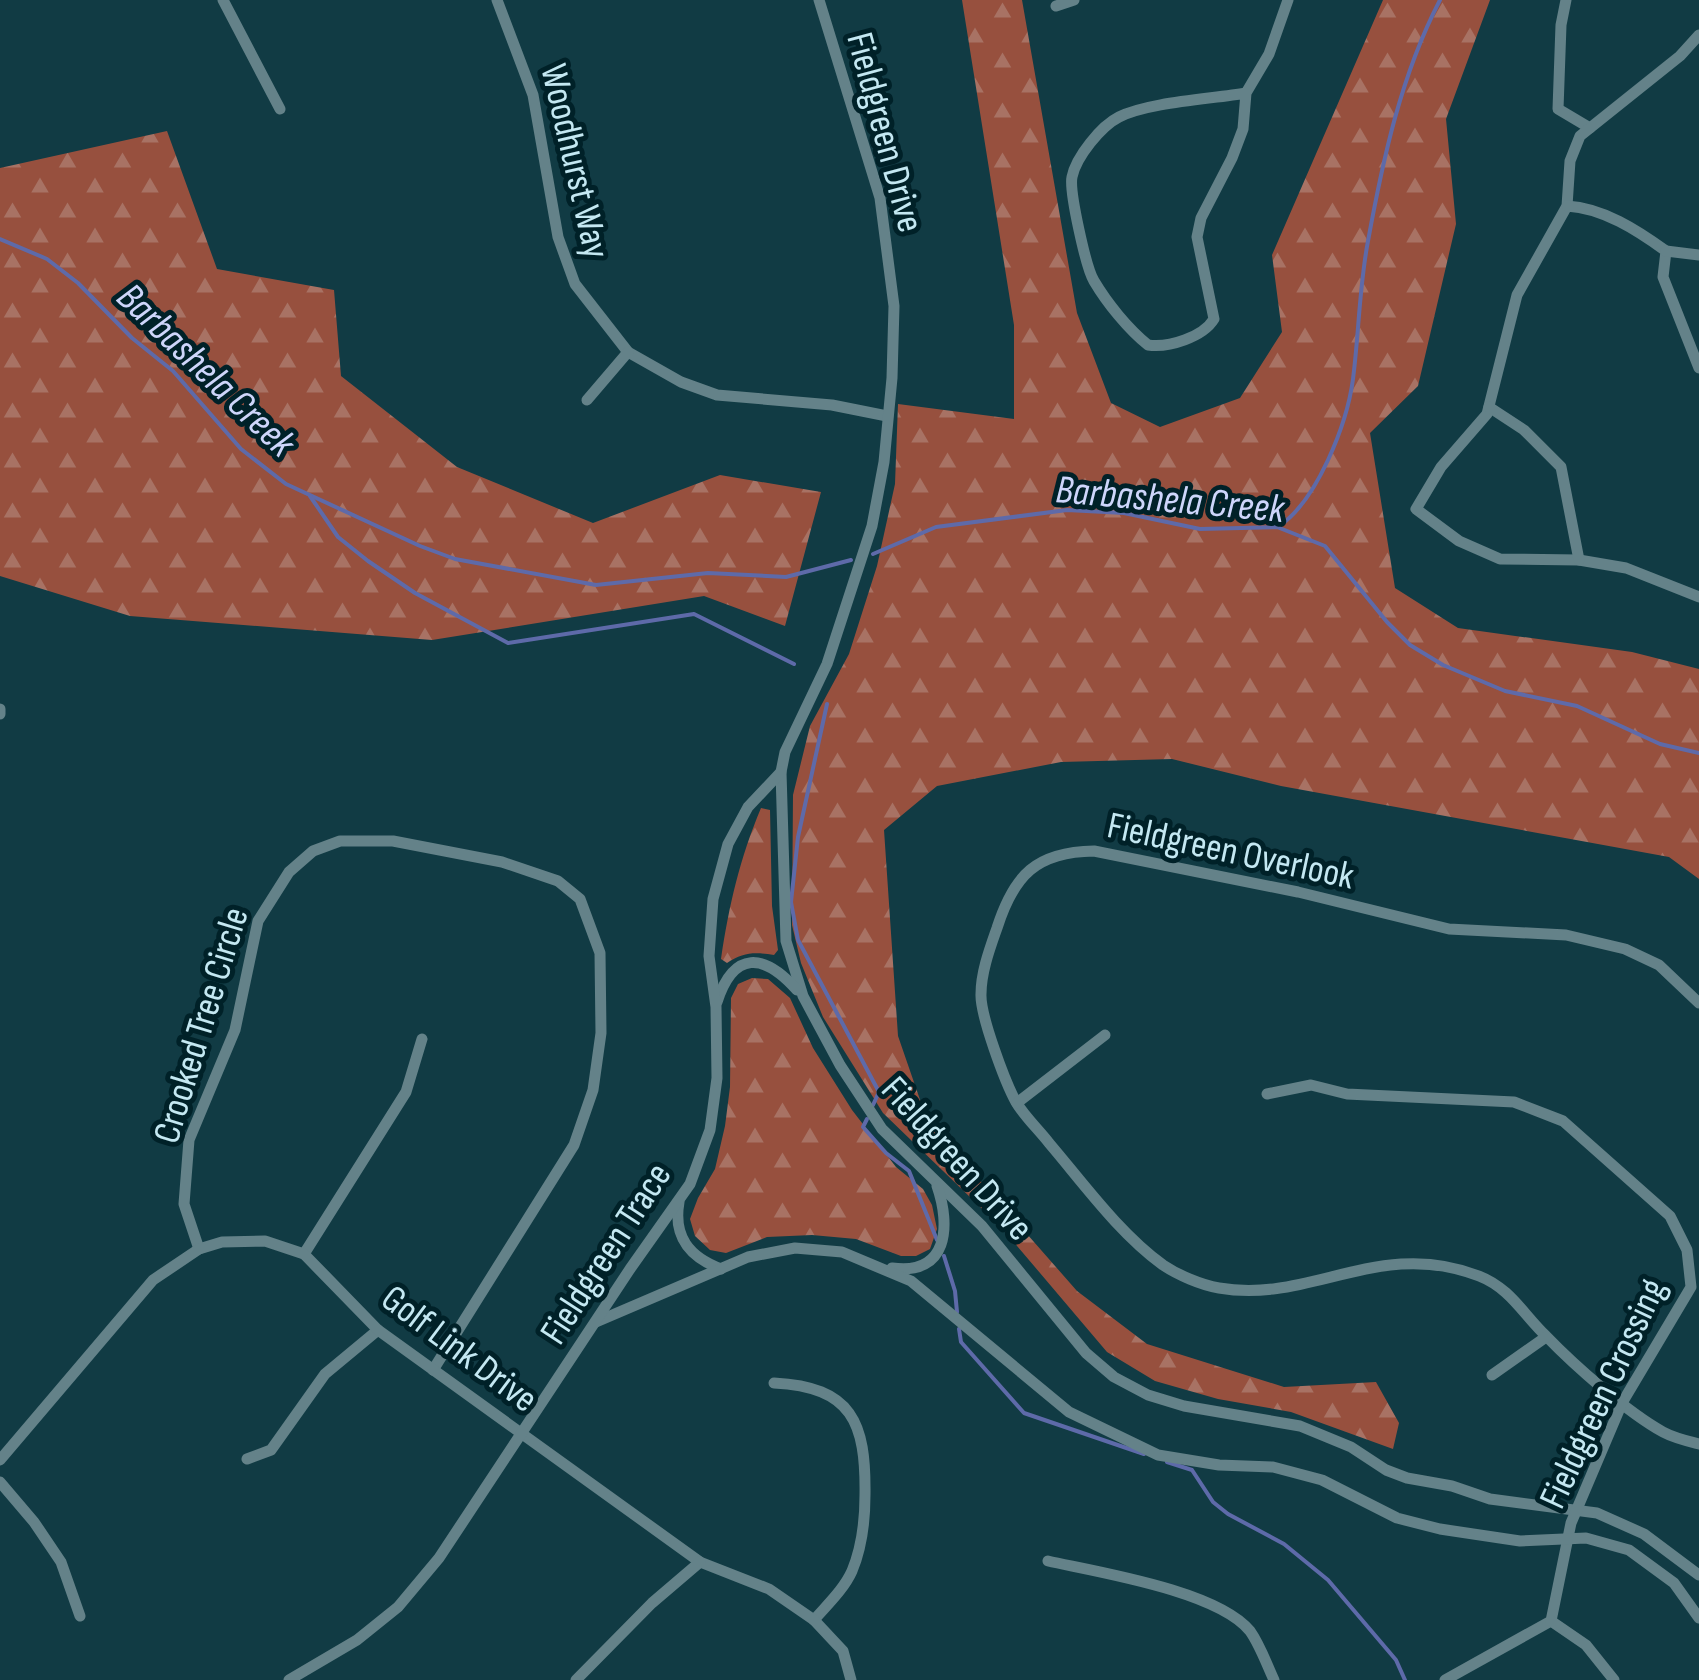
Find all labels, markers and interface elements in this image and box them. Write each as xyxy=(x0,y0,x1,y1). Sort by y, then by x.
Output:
street label: Fieldgreen Drive xyxy=(836,28,933,237)
street label: Woodhurst Way xyxy=(530,60,619,263)
water label: Barbashela Creek xyxy=(107,274,305,468)
water label: Barbashela Creek xyxy=(1054,466,1287,534)
street label: Fieldgreen Overlook xyxy=(1103,803,1359,900)
street label: Crooked Tree Circle xyxy=(144,902,259,1149)
street label: Fieldgreen Drive xyxy=(872,1068,1042,1250)
street label: Fieldgreen Trace xyxy=(531,1155,681,1353)
street label: Fieldgreen Crossing xyxy=(1531,1272,1676,1516)
street label: Golf Link Drive xyxy=(372,1276,546,1422)

